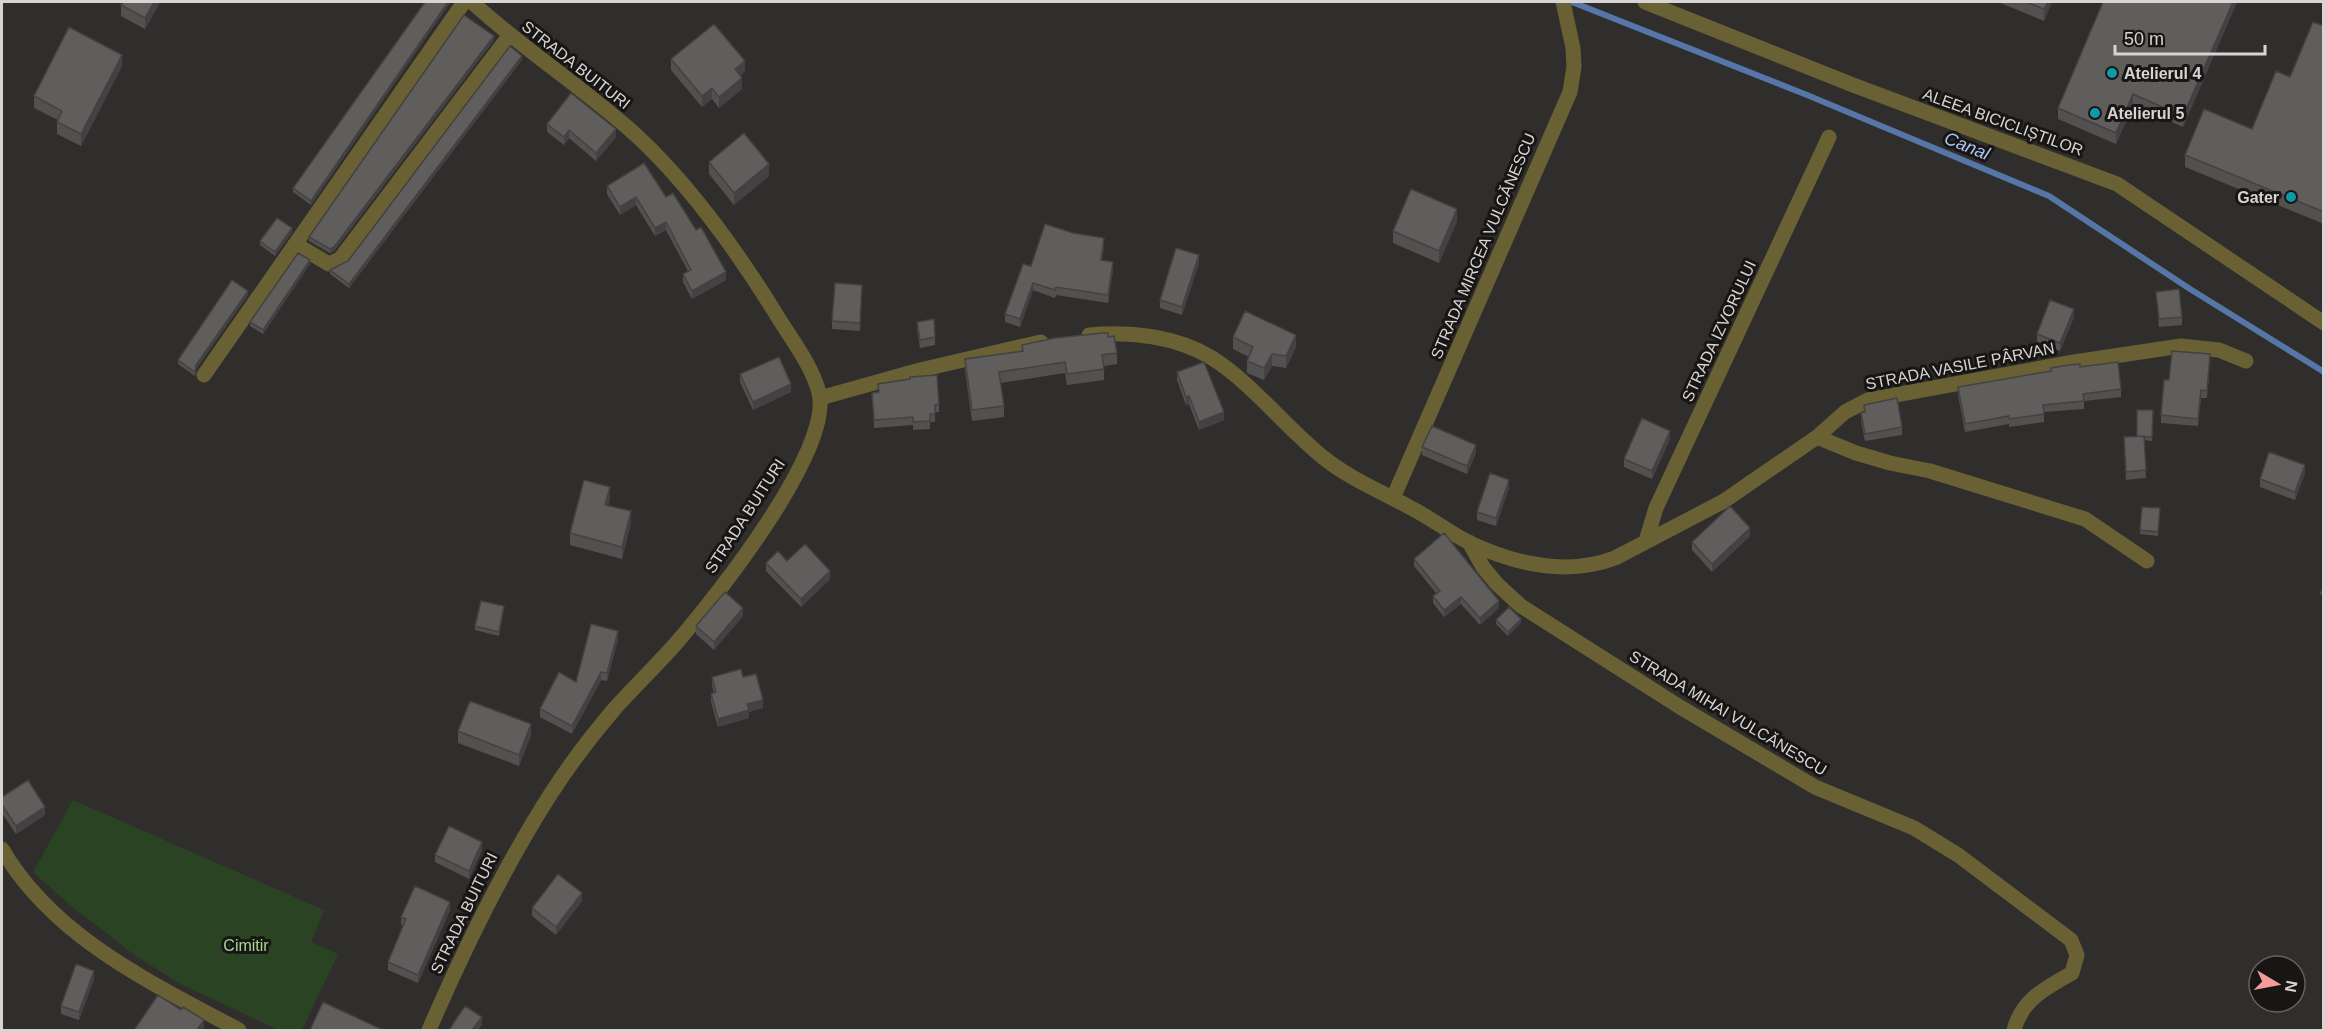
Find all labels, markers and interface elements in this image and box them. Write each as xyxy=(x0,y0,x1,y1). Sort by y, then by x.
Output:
street label: STRADA BUITURI xyxy=(519,18,633,112)
scale bar xyxy=(2115,18,2265,56)
text: 50 m xyxy=(2124,29,2164,49)
place label: Atelierul 4 xyxy=(2124,65,2201,82)
marker: Atelierul 4 xyxy=(2105,66,2119,80)
street label: ALEEA BICICLIȘTILOR xyxy=(1921,85,2085,159)
place label: Atelierul 5 xyxy=(2107,105,2184,122)
marker: Atelierul 5 xyxy=(2088,106,2102,120)
water label: Canal xyxy=(1941,128,1993,164)
street label: STRADA MIRCEA VULCĂNESCU xyxy=(1427,130,1538,361)
place label: Gater xyxy=(2237,189,2279,206)
marker: Gater xyxy=(2284,190,2298,204)
street label: STRADA IZVORULUI xyxy=(1679,258,1759,404)
street label: STRADA VASILE PÂRVAN xyxy=(1864,338,2056,393)
street label: STRADA BUITURI xyxy=(702,456,788,576)
street label: STRADA MIHAI VULCĂNESCU xyxy=(1626,646,1830,779)
street label: STRADA BUITURI xyxy=(427,850,501,976)
park label: Cimitir xyxy=(223,937,269,954)
north arrow xyxy=(2247,954,2307,1014)
text: N xyxy=(2282,979,2301,994)

